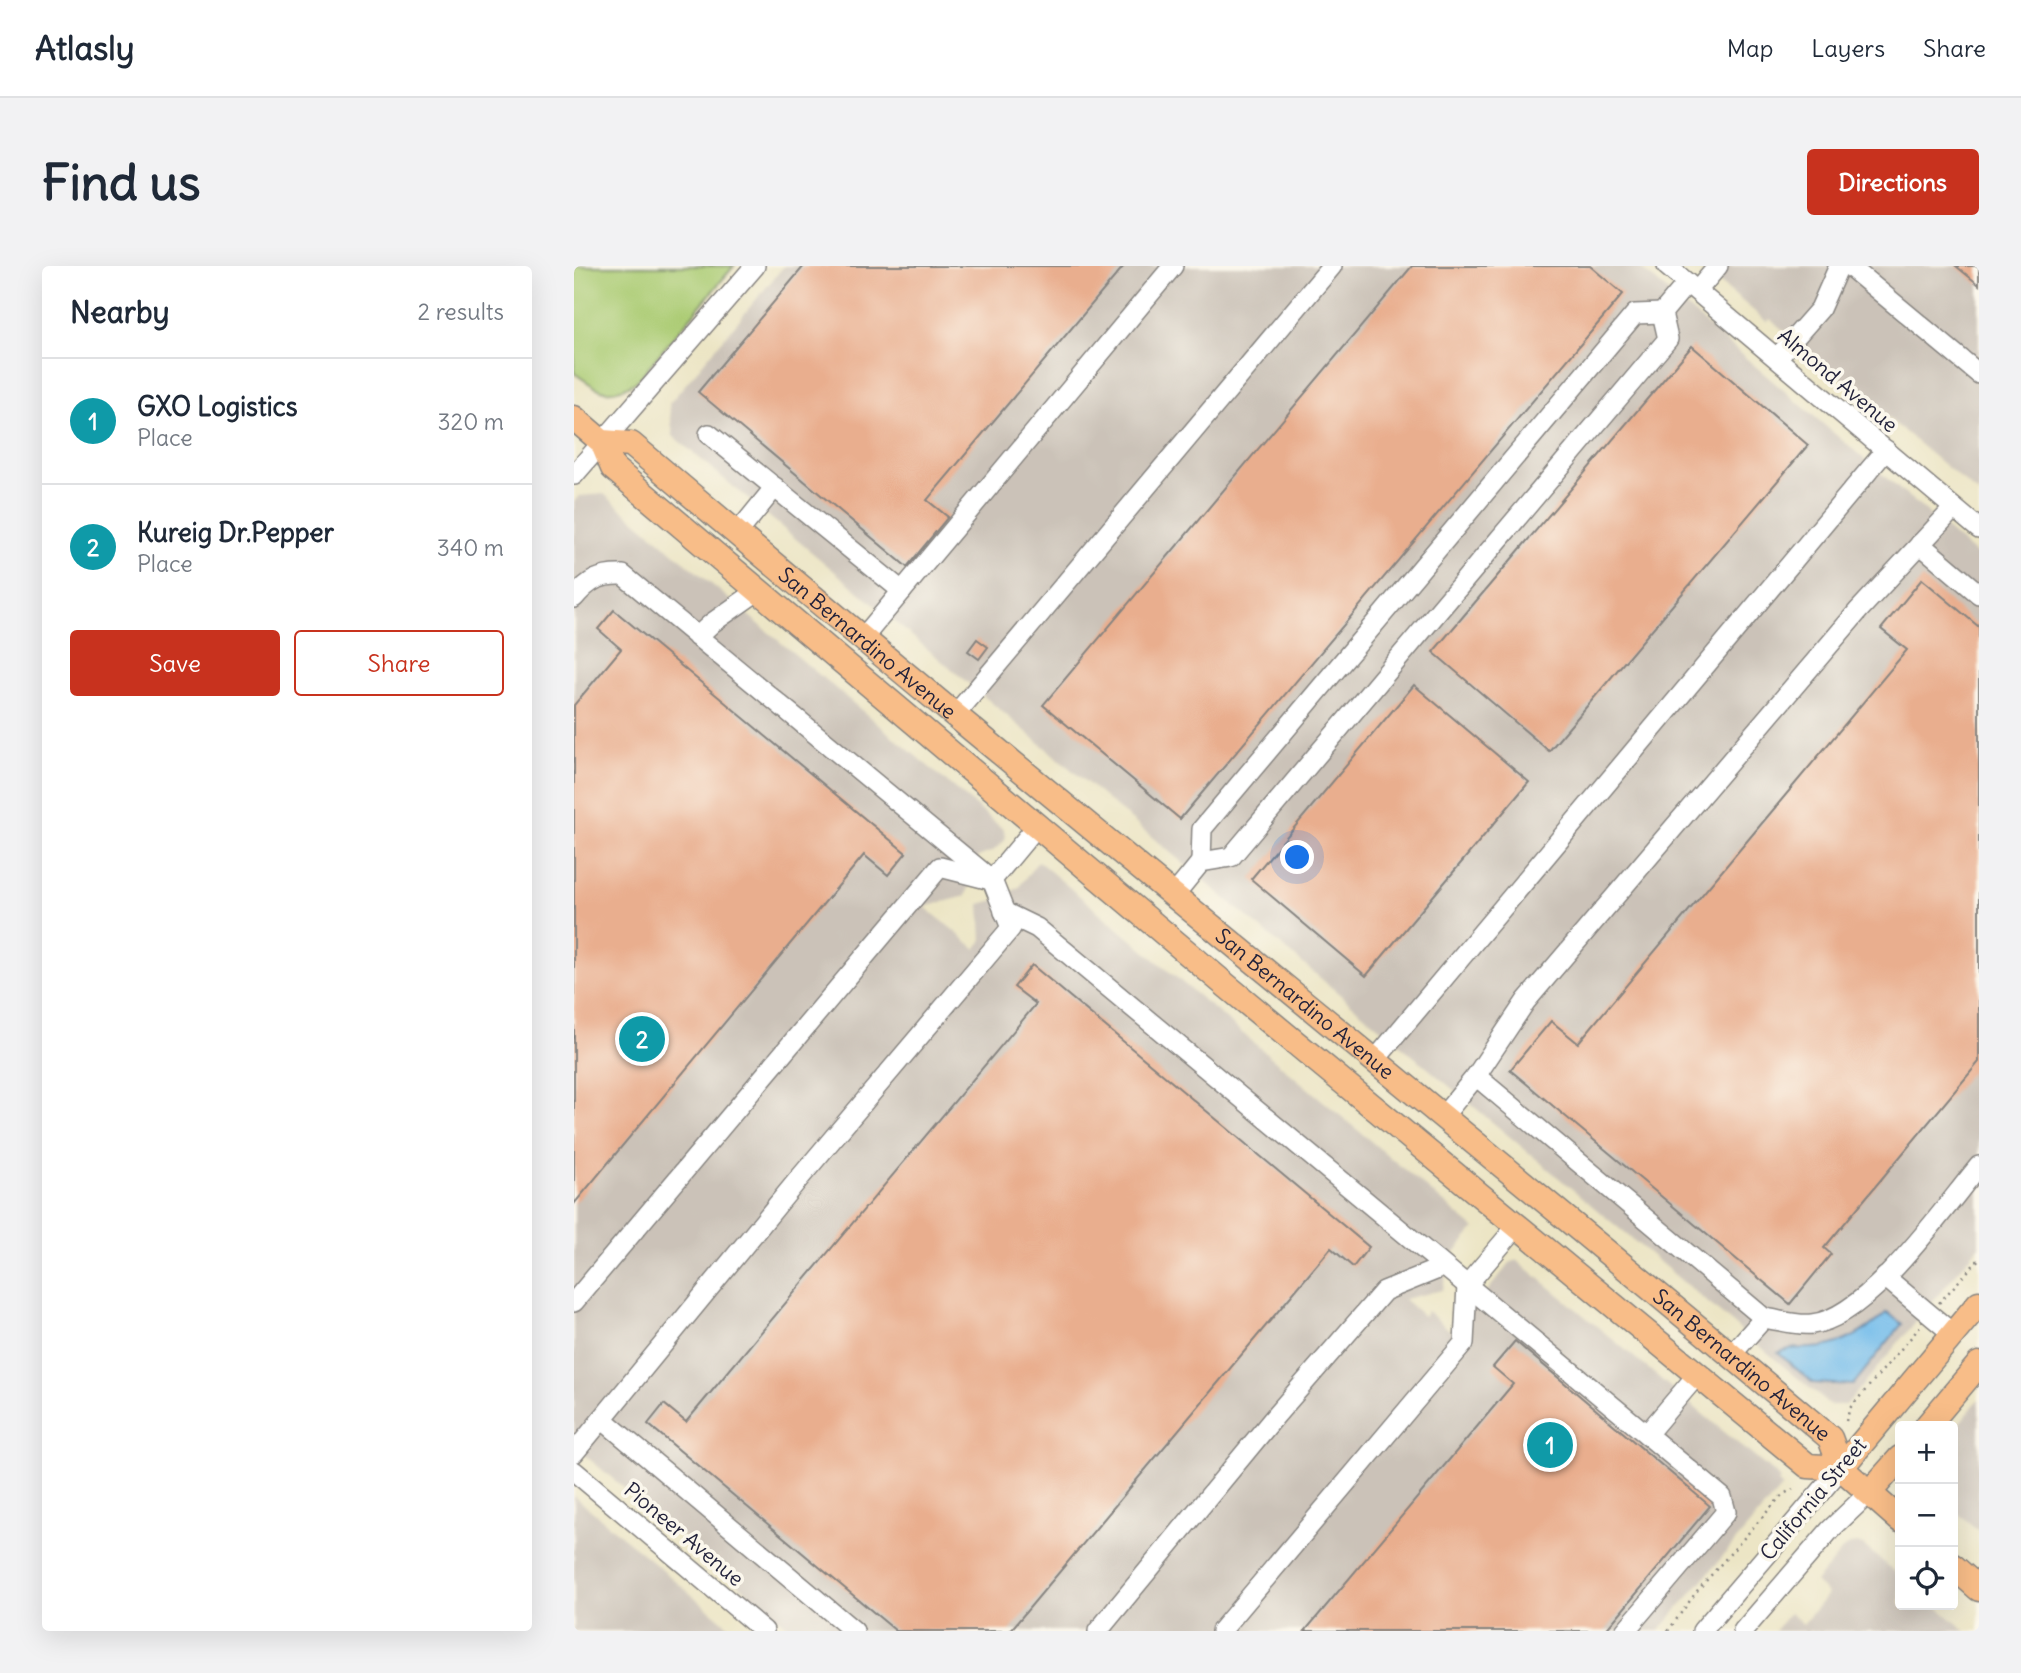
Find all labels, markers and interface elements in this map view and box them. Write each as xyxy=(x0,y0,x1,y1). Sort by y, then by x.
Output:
text: Atlasly xyxy=(35,27,134,69)
text: Map xyxy=(1727,33,1773,63)
text: Layers xyxy=(1811,33,1885,63)
text: Share xyxy=(1923,33,1986,63)
button: Directions xyxy=(1807,149,1979,215)
text: Find us xyxy=(42,152,200,213)
text: Nearby xyxy=(70,293,170,331)
text: 2 results xyxy=(418,297,504,326)
street label: Almond Avenue xyxy=(1773,322,1903,438)
text: GXO Logistics xyxy=(137,390,298,423)
text: 1 xyxy=(88,407,98,436)
text: 320 m xyxy=(438,407,504,436)
text: Place xyxy=(137,423,193,452)
text: Kureig Dr.Pepper xyxy=(137,516,334,549)
text: 2 xyxy=(87,533,99,562)
text: 340 m xyxy=(437,533,504,562)
text: Place xyxy=(137,549,193,578)
street label: San Bernardino Avenue xyxy=(773,561,962,724)
button: Save xyxy=(70,630,280,696)
button: Share xyxy=(294,630,504,696)
your location xyxy=(1280,840,1314,874)
street label: San Bernardino Avenue xyxy=(1210,922,1400,1085)
pin: 2 xyxy=(619,1013,665,1065)
street label: San Bernardino Avenue xyxy=(1648,1283,1837,1447)
pin: 1 xyxy=(1527,1419,1573,1471)
map controls xyxy=(1895,1421,1958,1610)
button: + xyxy=(1895,1421,1958,1484)
street label: California Street xyxy=(1754,1432,1872,1566)
street label: Pioneer Avenue xyxy=(619,1476,749,1592)
button: − xyxy=(1895,1484,1958,1547)
button: locate xyxy=(1895,1547,1958,1610)

